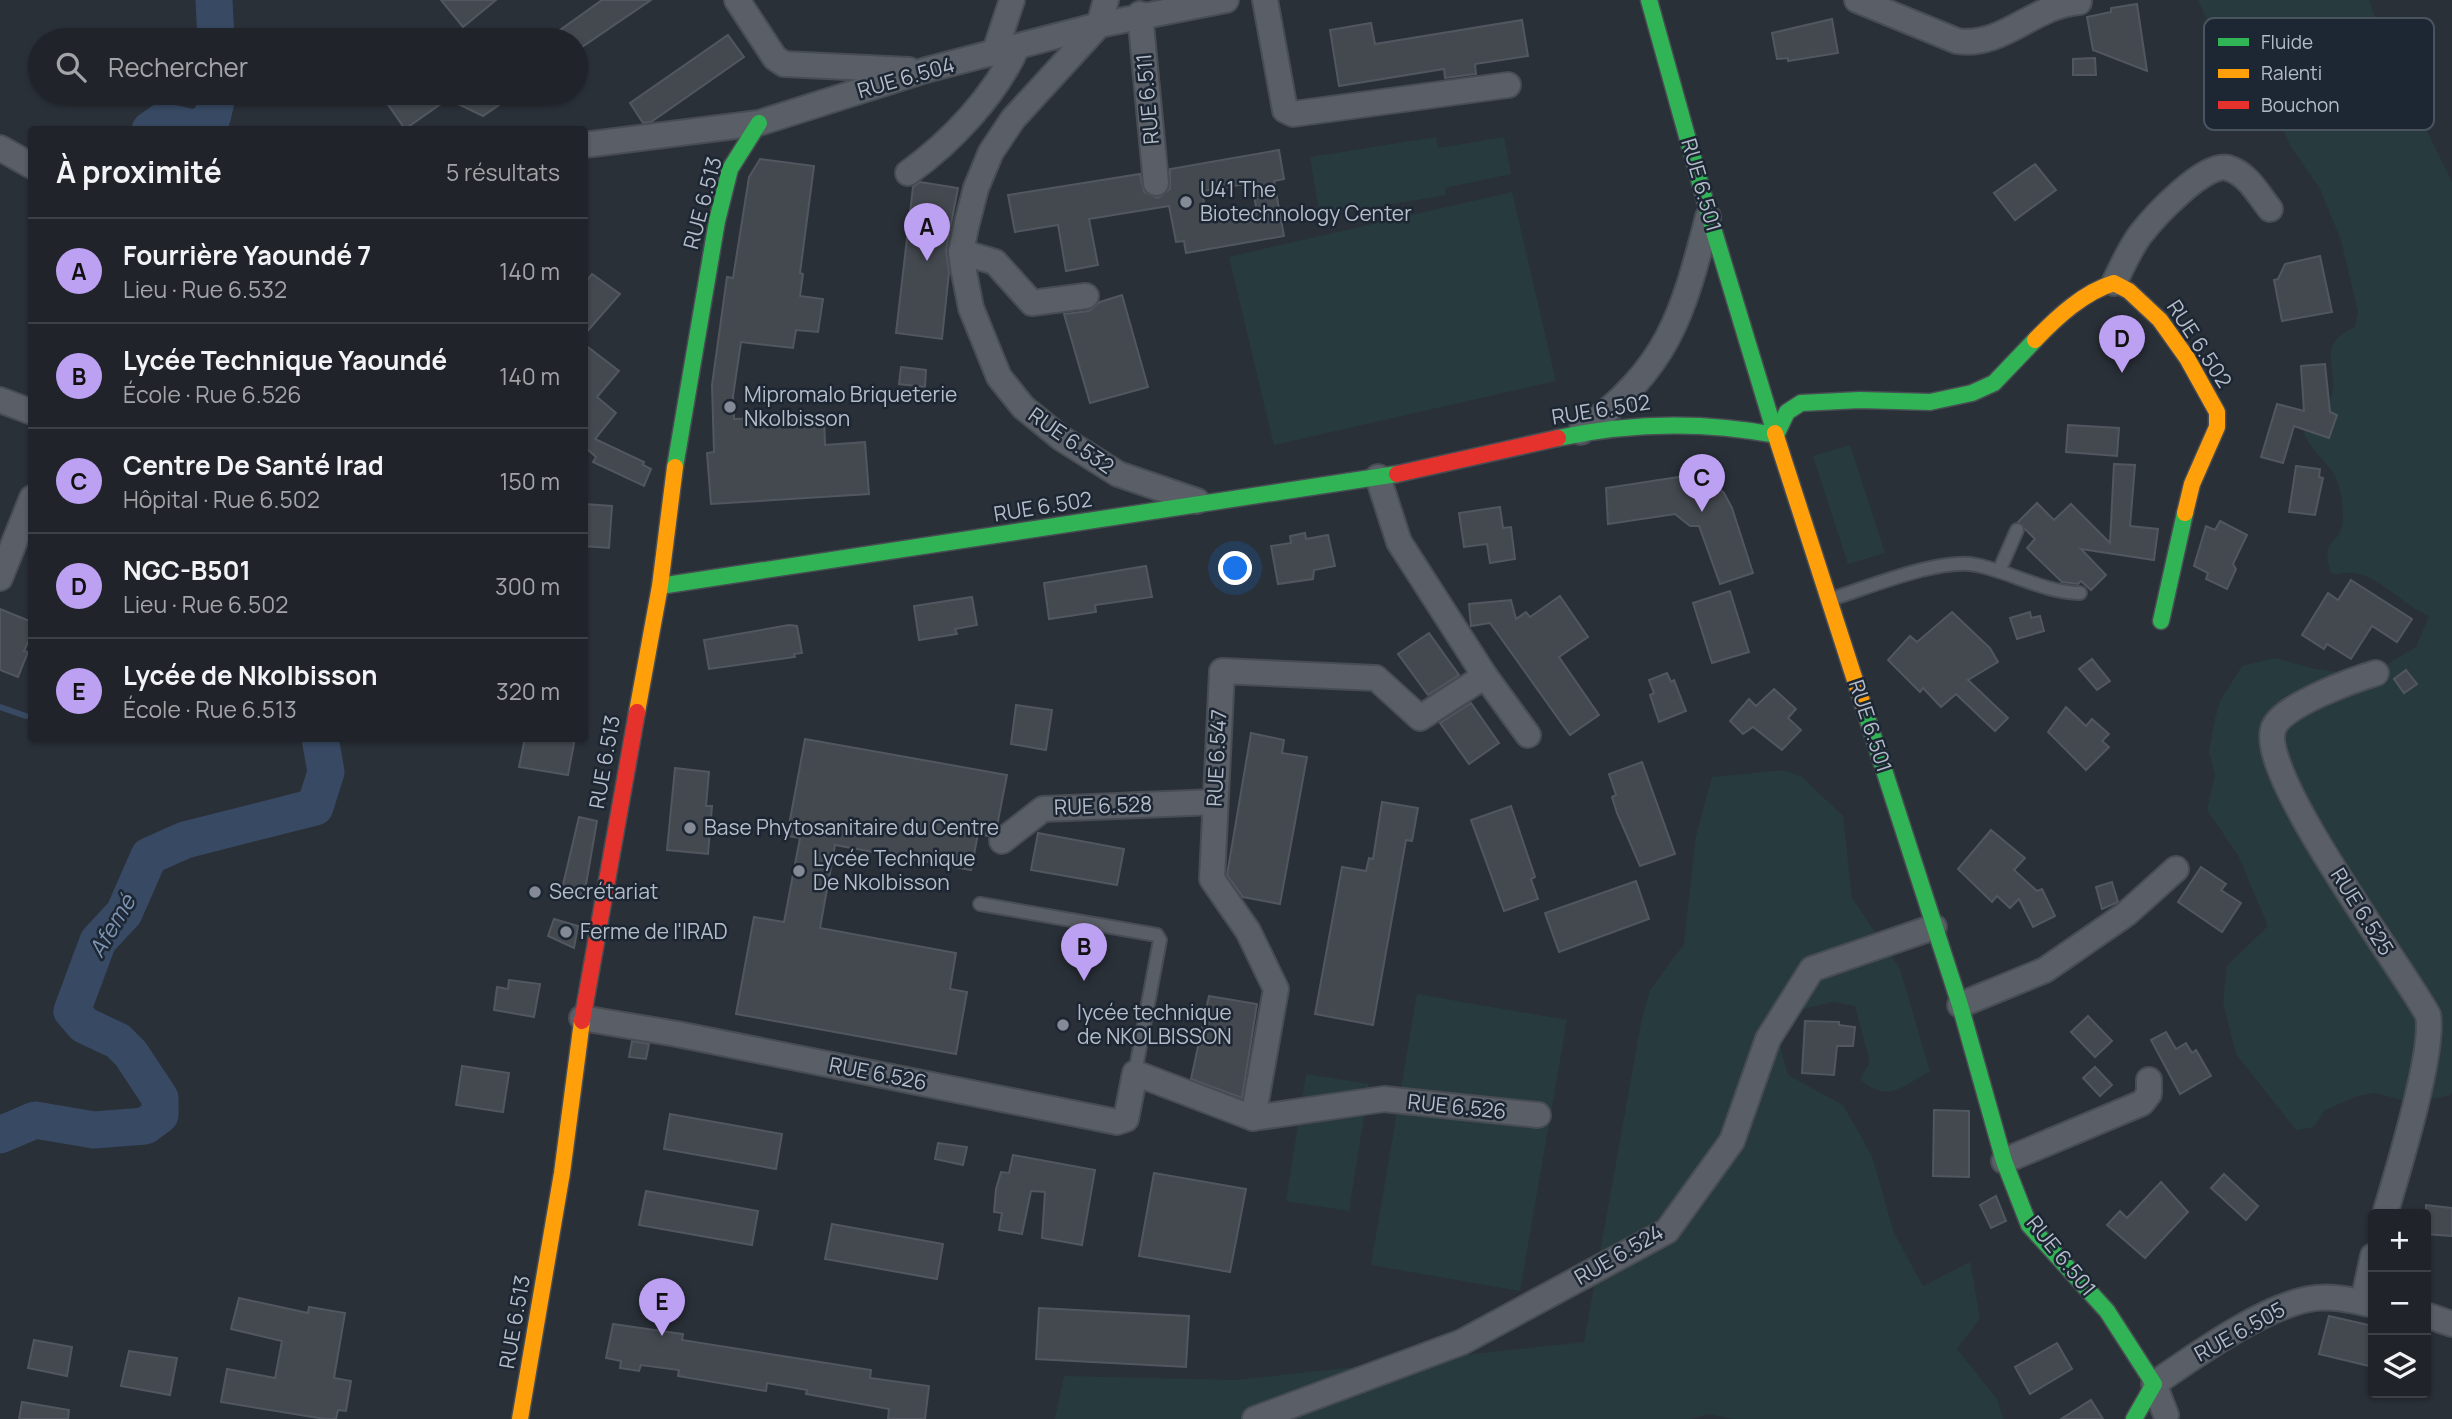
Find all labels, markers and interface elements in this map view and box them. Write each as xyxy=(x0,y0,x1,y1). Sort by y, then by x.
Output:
legend xyxy=(2204,18,2434,130)
search box xyxy=(28,28,588,105)
text: Fluide xyxy=(2261,29,2313,55)
icon: search xyxy=(52,48,90,86)
text: Rechercher xyxy=(108,49,248,85)
street label: RUE 6.504 xyxy=(854,50,958,104)
street label: RUE 6.511 xyxy=(1129,53,1165,146)
text: Ralenti xyxy=(2261,60,2322,86)
text: Bouchon xyxy=(2261,92,2340,118)
street label: RUE 6.501 xyxy=(1675,135,1729,235)
text: À proximité xyxy=(56,151,222,192)
street label: RUE 6.513 xyxy=(676,154,728,252)
text: 5 résultats xyxy=(446,156,560,188)
place label: U41 The Biotechnology Center xyxy=(1200,175,1412,227)
marker: U41 The Biotechnology Center xyxy=(1178,194,1194,210)
pin: A xyxy=(904,203,950,261)
text: Fourrière Yaoundé 7 xyxy=(123,237,371,273)
text: A xyxy=(71,255,87,287)
text: 140 m xyxy=(499,255,560,287)
text: Lieu · Rue 6.532 xyxy=(123,273,287,305)
street label: RUE 6.502 xyxy=(2161,294,2239,393)
pin: D xyxy=(2099,315,2145,373)
text: Lycée Technique Yaoundé xyxy=(123,342,447,378)
text: B xyxy=(72,360,86,392)
text: 140 m xyxy=(499,360,560,392)
text: École · Rue 6.526 xyxy=(123,378,302,410)
place label: Mipromalo Briqueterie Nkolbisson xyxy=(744,380,957,432)
street label: RUE 6.502 xyxy=(1550,387,1652,431)
marker: Mipromalo Briqueterie Nkolbisson xyxy=(722,399,738,415)
street label: RUE 6.532 xyxy=(1023,401,1120,480)
text: Centre De Santé Irad xyxy=(123,447,384,483)
pin: C xyxy=(1679,454,1725,512)
text: C xyxy=(71,465,88,497)
text: 150 m xyxy=(500,465,560,497)
text: Hôpital · Rue 6.502 xyxy=(123,483,320,515)
street label: RUE 6.502 xyxy=(992,484,1094,528)
your location xyxy=(1218,551,1252,585)
text: NGC-B501 xyxy=(123,552,251,588)
text: D xyxy=(71,570,87,602)
text: 300 m xyxy=(495,570,560,602)
text: Lieu · Rue 6.502 xyxy=(123,588,288,620)
text: Lycée de Nkolbisson xyxy=(123,657,378,693)
text: E xyxy=(72,675,86,707)
text: 320 m xyxy=(496,675,560,707)
street label: RUE 6.501 xyxy=(1843,676,1899,775)
text: École · Rue 6.513 xyxy=(123,693,297,725)
street label: RUE 6.547 xyxy=(1199,709,1233,807)
street label: RUE 6.513 xyxy=(582,713,626,811)
street label: RUE 6.528 xyxy=(1053,789,1153,821)
place label: Base Phytosanitaire du Centre xyxy=(704,813,999,841)
marker: Base Phytosanitaire du Centre xyxy=(682,820,698,836)
place label: Lycée Technique De Nkolbisson xyxy=(813,844,976,896)
street label: RUE 6.525 xyxy=(2325,862,2401,961)
marker: Lycée Technique De Nkolbisson xyxy=(791,863,807,879)
place label: Secrétariat xyxy=(549,877,658,905)
marker: Secrétariat xyxy=(527,884,543,900)
water label: Afemé xyxy=(80,887,143,963)
place label: Ferme de l'IRAD xyxy=(580,917,728,945)
pin: B xyxy=(1061,923,1107,981)
marker: Ferme de l'IRAD xyxy=(558,924,574,940)
place label: lycée technique de NKOLBISSON xyxy=(1077,998,1232,1050)
marker: lycée technique de NKOLBISSON xyxy=(1055,1017,1071,1033)
street label: RUE 6.526 xyxy=(827,1050,929,1096)
street label: RUE 6.526 xyxy=(1406,1087,1508,1125)
street label: RUE 6.501 xyxy=(2021,1209,2103,1301)
map controls xyxy=(2368,1209,2431,1398)
button: + xyxy=(2368,1209,2431,1272)
street label: RUE 6.524 xyxy=(1569,1218,1668,1291)
button: − xyxy=(2368,1272,2431,1335)
street label: RUE 6.513 xyxy=(492,1273,536,1371)
pin: E xyxy=(639,1278,685,1336)
street label: RUE 6.505 xyxy=(2189,1295,2290,1368)
button: layers xyxy=(2368,1335,2431,1398)

